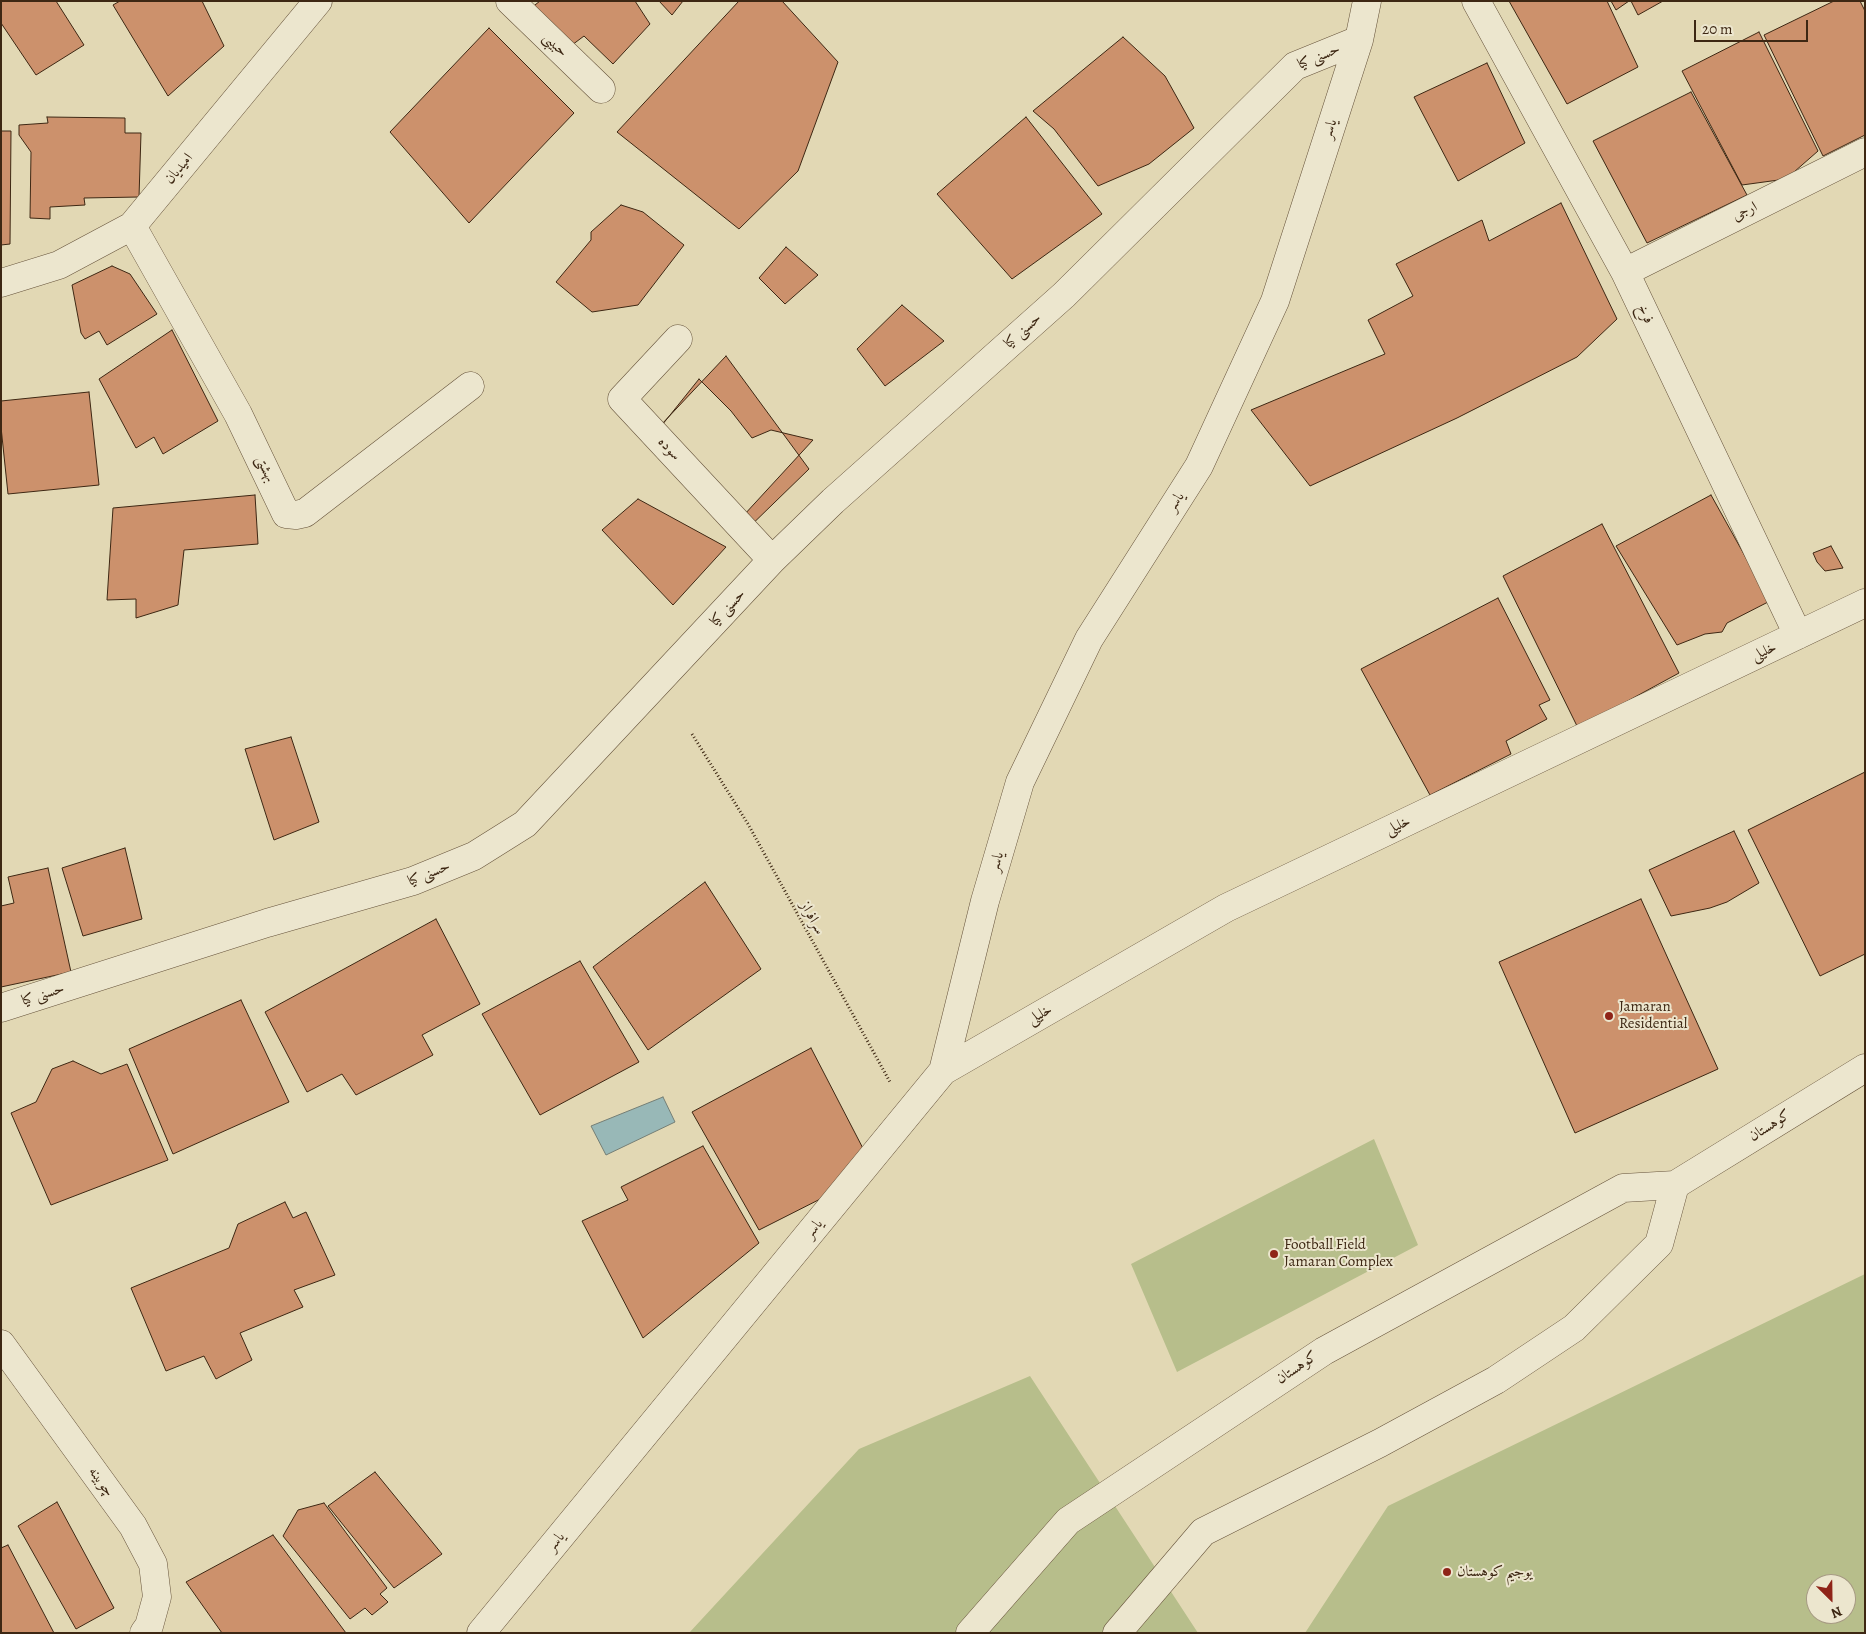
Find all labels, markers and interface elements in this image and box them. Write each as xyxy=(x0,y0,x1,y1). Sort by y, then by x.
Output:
scale bar xyxy=(1696,10,1810,42)
text: 20 m xyxy=(1702,19,1733,39)
street label: حبیبی xyxy=(539,29,571,61)
street label: حسنی کیا xyxy=(1295,40,1343,74)
street label: یاسر xyxy=(1318,117,1342,141)
street label: امیدیان xyxy=(161,150,197,188)
street label: ارجی xyxy=(1730,198,1760,226)
street label: فرخ xyxy=(1633,301,1657,327)
street label: حسنی کیا xyxy=(1001,310,1045,352)
street label: سوده xyxy=(654,433,684,465)
street label: بهشتی xyxy=(251,453,279,485)
street label: یاسر xyxy=(1163,489,1189,515)
street label: حسنی کیا xyxy=(706,586,750,630)
street label: خلیلی xyxy=(1749,638,1779,666)
street label: خلیلی xyxy=(1383,812,1413,840)
street label: یاسر xyxy=(986,850,1008,874)
street label: حسنی کیا xyxy=(405,857,453,891)
street label: سرافراز xyxy=(796,898,828,938)
street label: حسنی کیا xyxy=(19,980,67,1010)
place label: Jamaran Residential xyxy=(1619,998,1688,1033)
street label: خلیلی xyxy=(1024,1001,1056,1029)
marker: Jamaran Residential xyxy=(1603,1010,1615,1022)
street label: کوهستان xyxy=(1746,1106,1794,1146)
street label: یاسر xyxy=(801,1216,827,1242)
place label: Football Field Jamaran Complex xyxy=(1284,1236,1393,1271)
marker: Football Field Jamaran Complex xyxy=(1268,1248,1280,1260)
street label: کوهستان xyxy=(1273,1348,1321,1388)
street label: چوبینه xyxy=(84,1463,118,1501)
street label: یاسر xyxy=(543,1529,569,1555)
place label: یوجیم کوهستان xyxy=(1457,1563,1532,1581)
marker: یوجیم کوهستان xyxy=(1441,1566,1453,1578)
north arrow xyxy=(1806,1574,1856,1624)
text: N xyxy=(1828,1602,1845,1623)

